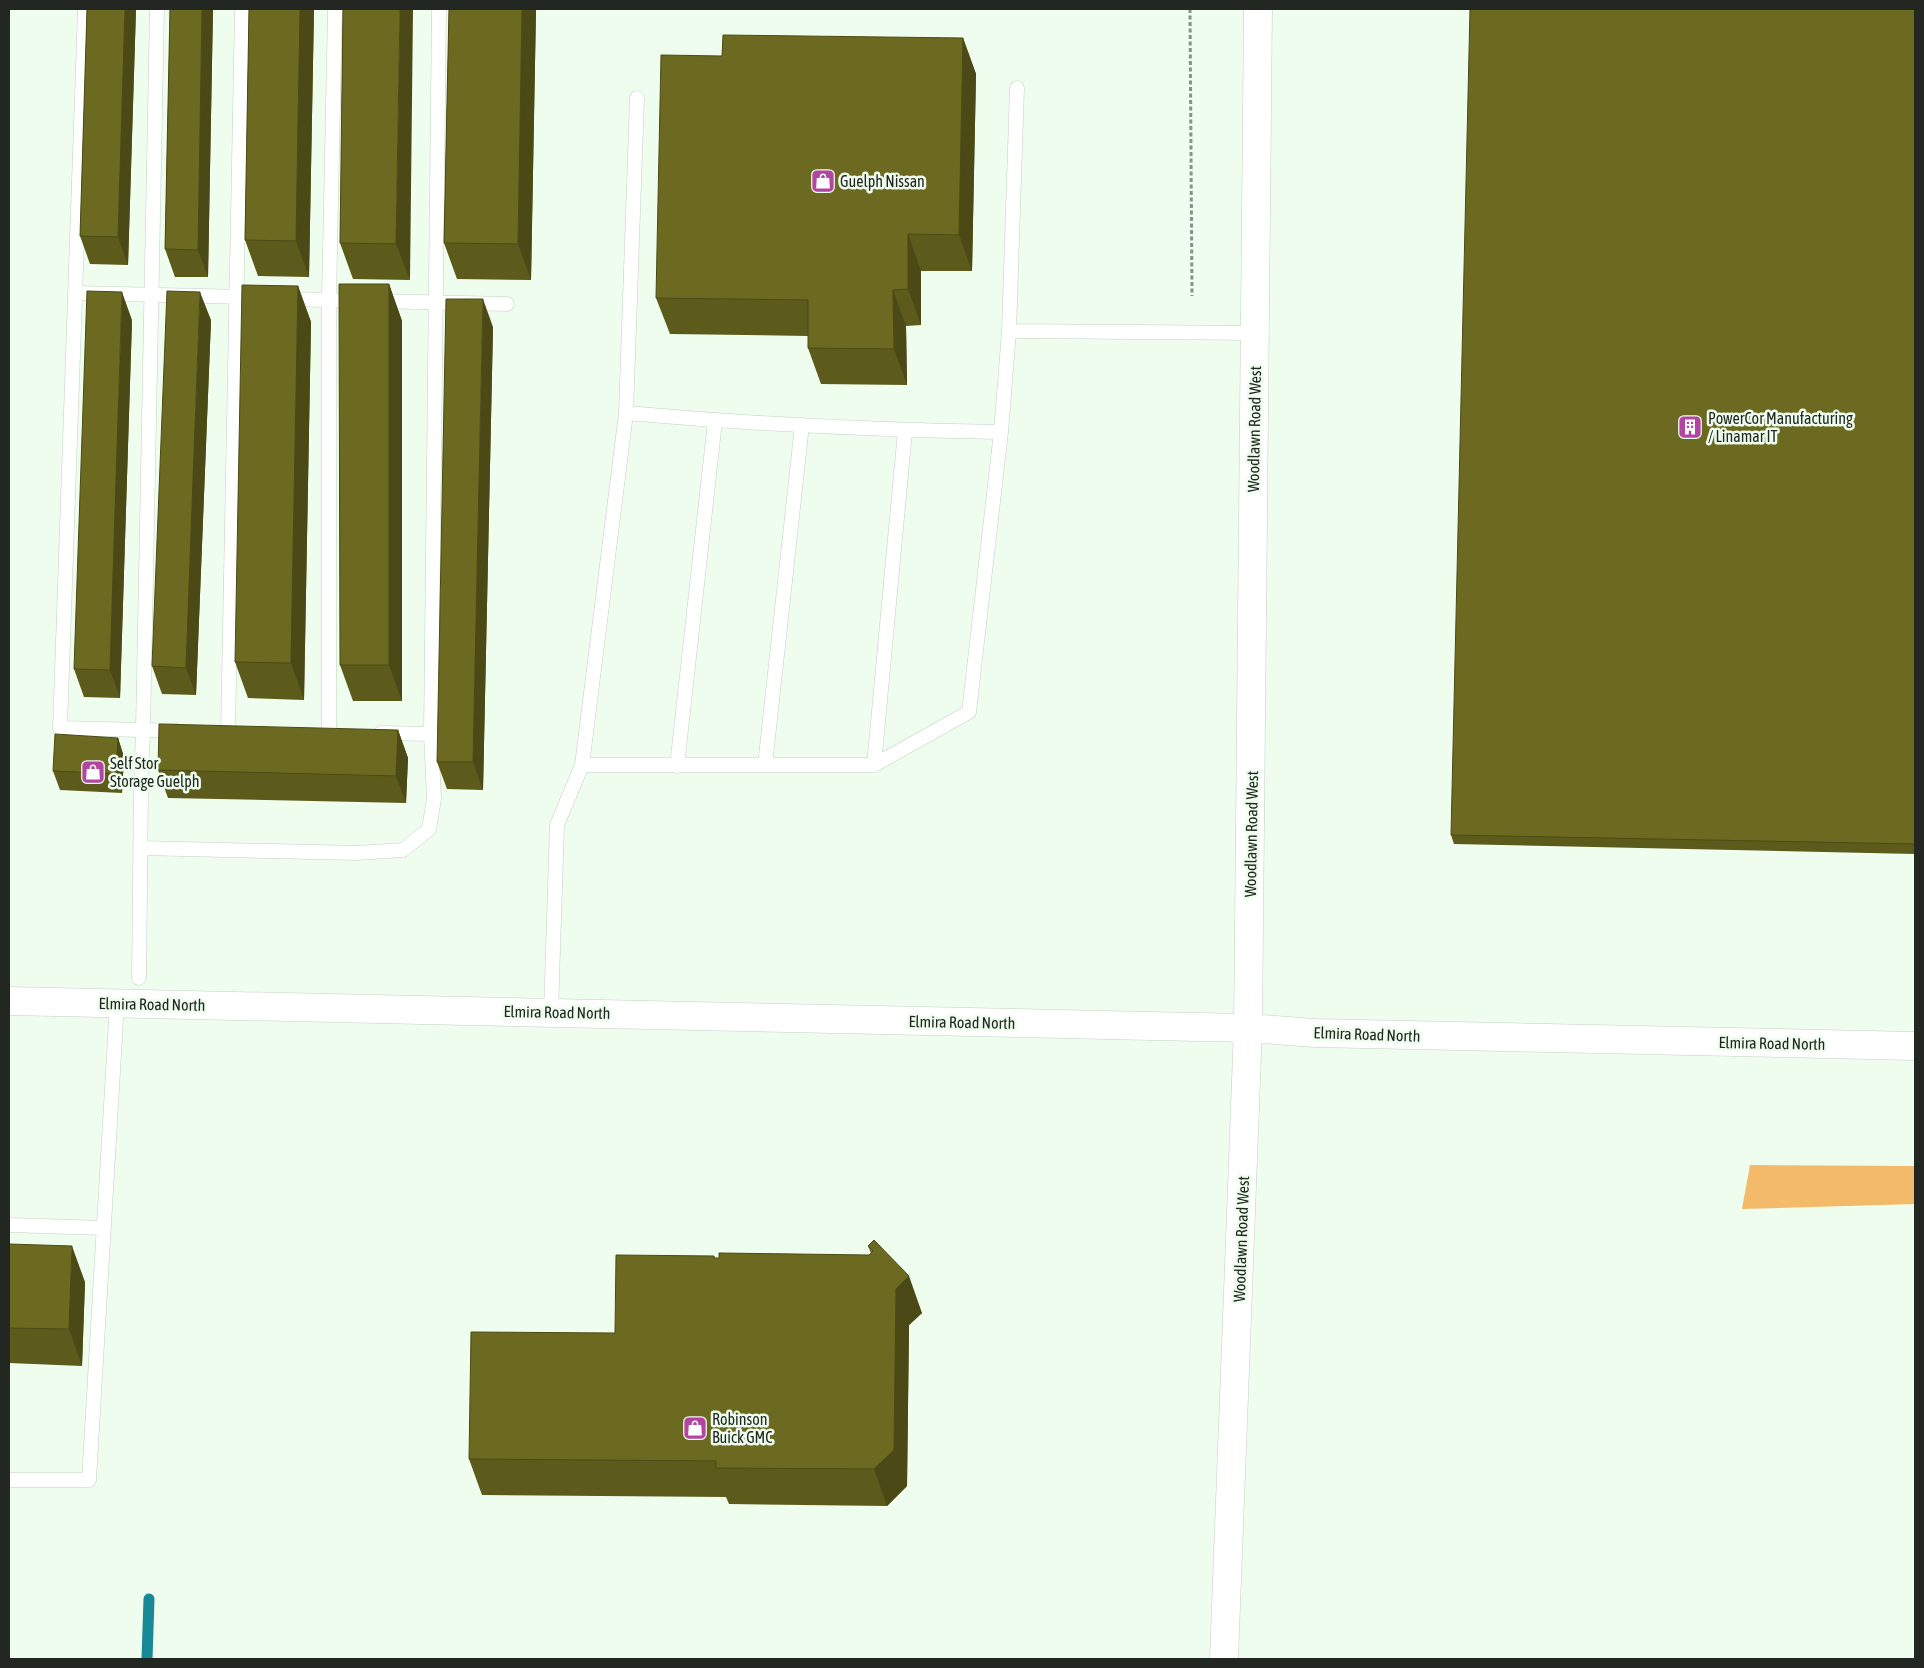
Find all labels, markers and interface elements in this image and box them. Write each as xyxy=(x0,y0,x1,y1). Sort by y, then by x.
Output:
shop icon: Guelph Nissan xyxy=(810,168,836,194)
place label: Guelph Nissan xyxy=(840,172,925,191)
street label: Woodlawn Road West xyxy=(1244,365,1264,492)
place label: PowerCor Manufacturing / Linamar IT xyxy=(1708,409,1853,445)
building icon: PowerCor Manufacturing / Linamar IT xyxy=(1677,414,1703,440)
place label: Self Stor Storage Guelph xyxy=(110,754,200,791)
shop icon: Self Stor Storage Guelph xyxy=(80,759,106,785)
street label: Woodlawn Road West xyxy=(1241,770,1261,897)
street label: Elmira Road North xyxy=(98,994,206,1014)
street label: Elmira Road North xyxy=(503,1002,611,1022)
street label: Elmira Road North xyxy=(908,1012,1016,1032)
street label: Elmira Road North xyxy=(1313,1023,1421,1045)
street label: Elmira Road North xyxy=(1718,1033,1826,1053)
street label: Woodlawn Road West xyxy=(1230,1175,1252,1302)
place label: Robinson Buick GMC xyxy=(712,1410,773,1446)
shop icon: Robinson Buick GMC xyxy=(682,1415,708,1441)

